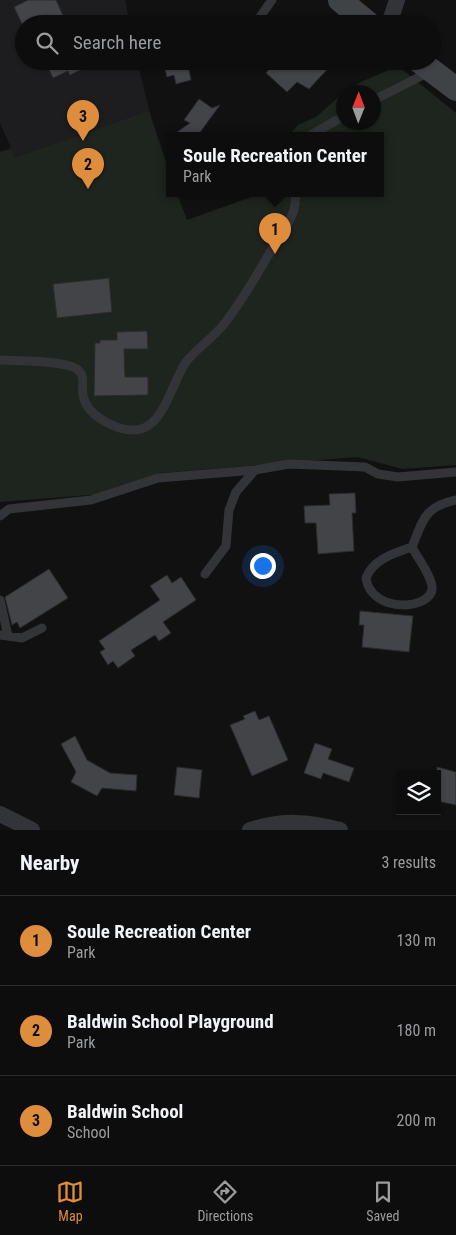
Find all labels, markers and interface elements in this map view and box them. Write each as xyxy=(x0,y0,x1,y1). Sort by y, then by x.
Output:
search box xyxy=(15,15,441,70)
icon: search xyxy=(33,29,61,57)
text: Search here xyxy=(73,31,161,54)
north arrow xyxy=(336,85,381,130)
pin: 3 xyxy=(67,100,99,141)
popup xyxy=(166,132,384,197)
text: Soule Recreation Center xyxy=(183,144,367,167)
pin: 2 xyxy=(72,148,104,189)
text: Park xyxy=(183,167,211,186)
pin: 1 xyxy=(259,213,291,254)
your location xyxy=(250,553,276,579)
map controls xyxy=(396,770,441,815)
button: layers xyxy=(396,770,441,815)
text: Nearby xyxy=(20,851,79,875)
text: 3 results xyxy=(381,853,436,872)
text: Soule Recreation Center xyxy=(67,920,251,943)
text: 1 xyxy=(32,931,40,950)
text: 130 m xyxy=(397,931,436,950)
text: Park xyxy=(67,943,96,962)
text: Baldwin School Playground xyxy=(67,1010,274,1033)
text: 2 xyxy=(32,1021,40,1040)
text: 180 m xyxy=(397,1021,436,1040)
text: Park xyxy=(67,1033,96,1052)
text: Baldwin School xyxy=(67,1100,183,1123)
text: 3 xyxy=(32,1111,40,1130)
text: 200 m xyxy=(397,1111,436,1130)
text: School xyxy=(67,1123,110,1142)
tab: Map xyxy=(56,1178,84,1224)
tab: Directions xyxy=(197,1178,253,1224)
tab: Saved xyxy=(366,1178,400,1224)

